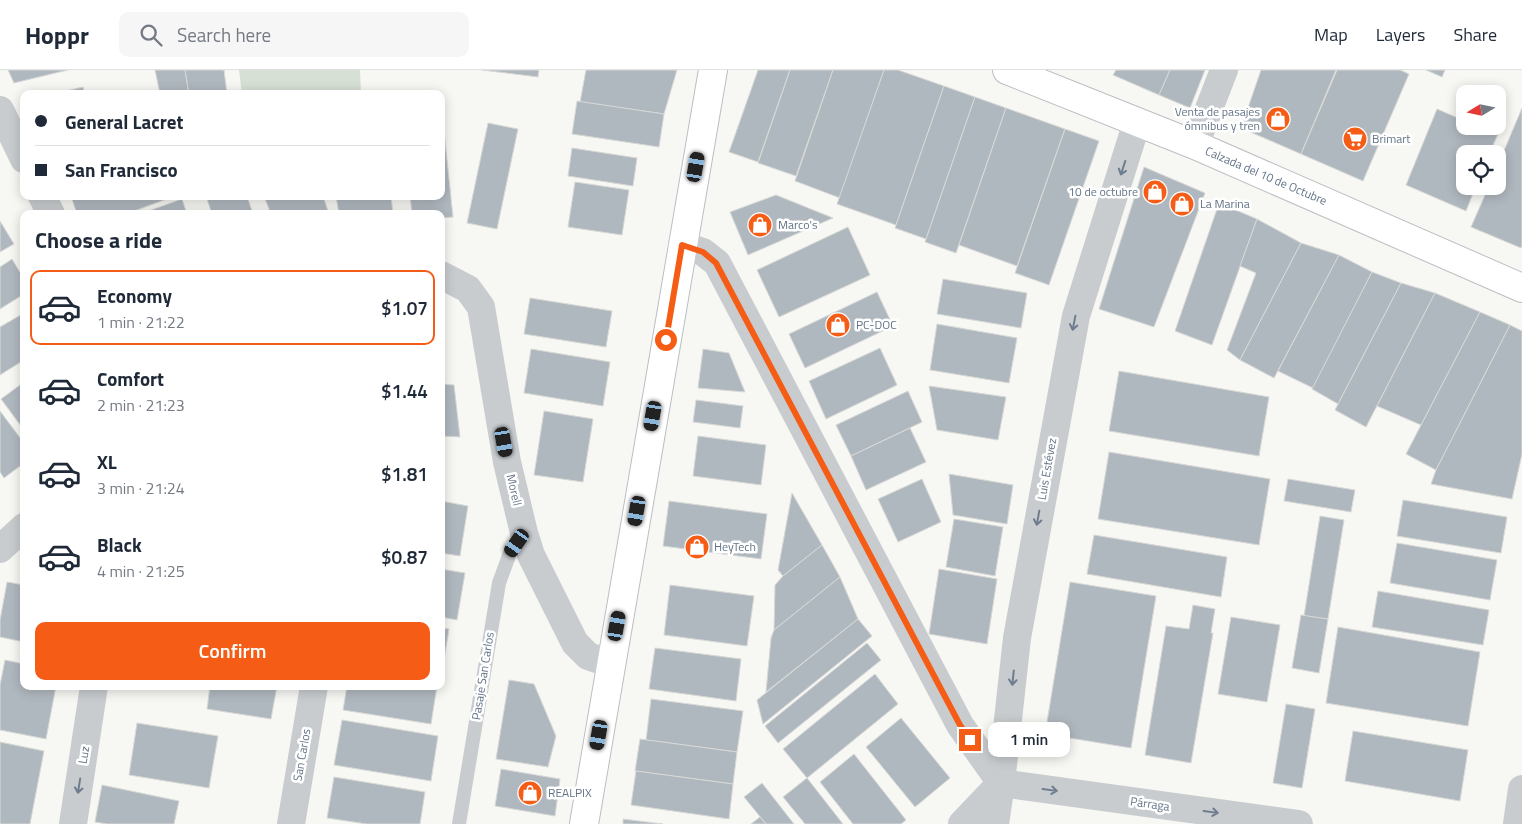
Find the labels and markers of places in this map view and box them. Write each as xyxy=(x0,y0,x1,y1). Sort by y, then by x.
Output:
place label: Venta de pasajes ómnibus y tren xyxy=(1175,102,1260,135)
shop icon: Venta de pasajes ómnibus y tren xyxy=(1265,106,1291,132)
supermarket icon: Brimart xyxy=(1342,126,1368,152)
place label: Brimart xyxy=(1372,129,1411,148)
shop icon: 10 de octubre xyxy=(1142,179,1168,205)
place label: 10 de octubre xyxy=(1068,182,1138,201)
shop icon: La Marina xyxy=(1169,191,1195,217)
place label: La Marina xyxy=(1200,194,1250,213)
shop icon: Marco's xyxy=(747,212,773,238)
place label: Marco's xyxy=(778,215,818,234)
shop icon: PC-DOC xyxy=(825,312,851,338)
place label: PC-DOC xyxy=(856,315,897,334)
shop icon: HeyTech xyxy=(684,534,710,560)
place label: HeyTech xyxy=(714,537,756,556)
shop icon: REALPIX xyxy=(517,780,543,806)
place label: REALPIX xyxy=(548,783,592,802)

